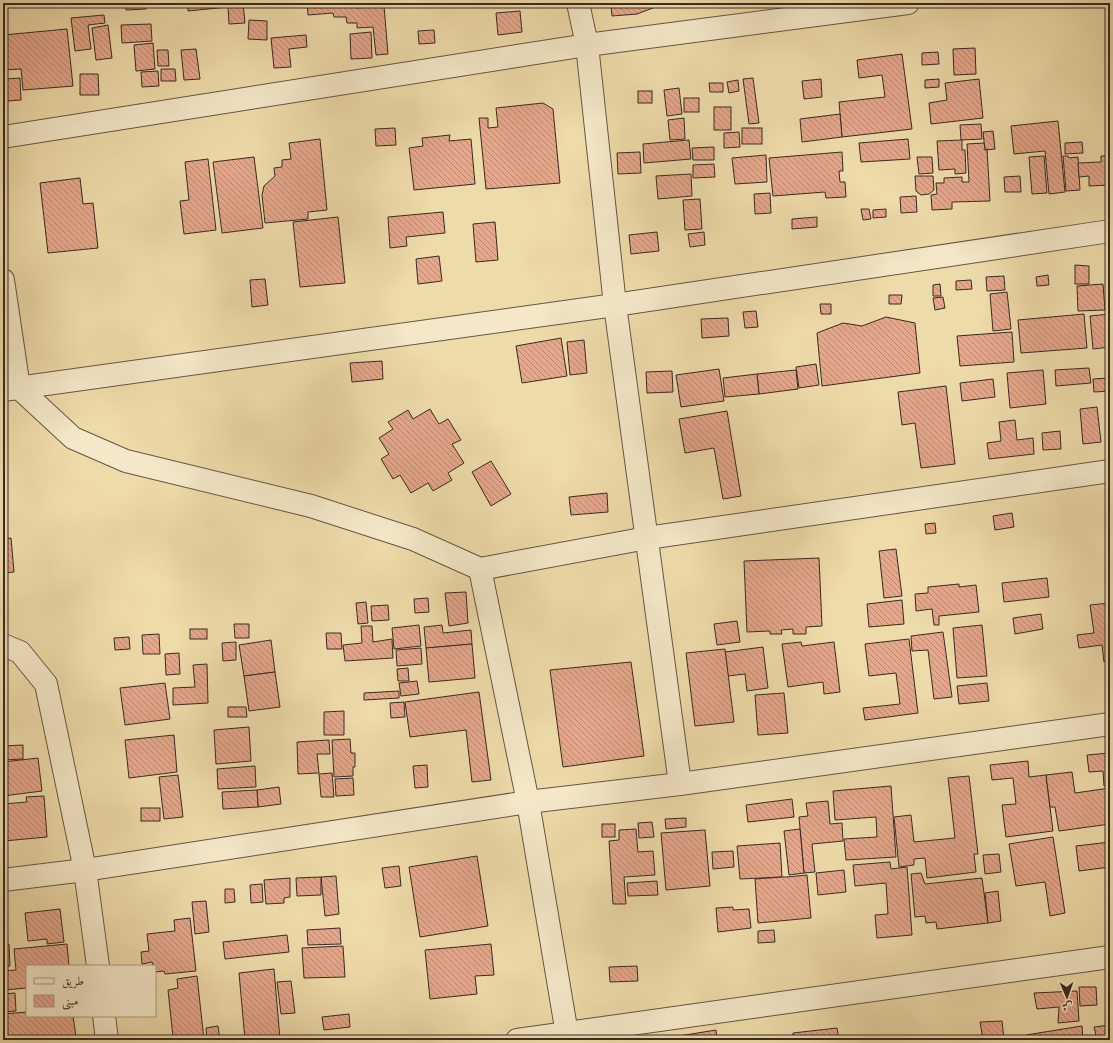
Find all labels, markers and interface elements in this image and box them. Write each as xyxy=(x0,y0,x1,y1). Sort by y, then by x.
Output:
legend xyxy=(26,965,156,1017)
text: طريق xyxy=(62,973,84,989)
north arrow xyxy=(1047,977,1087,1017)
text: مبنى xyxy=(62,993,78,1010)
text: ش xyxy=(1062,999,1073,1014)

